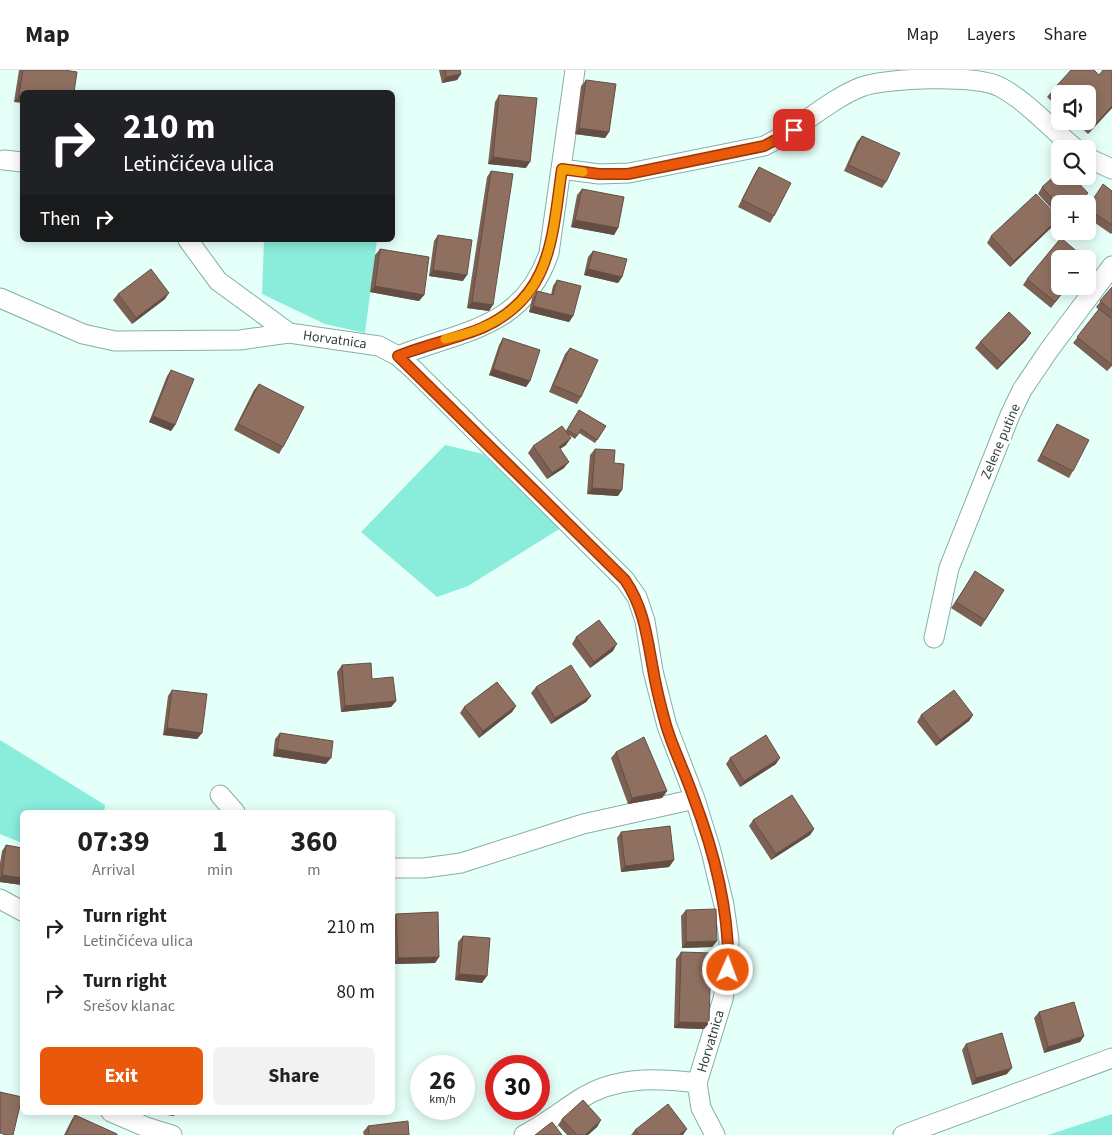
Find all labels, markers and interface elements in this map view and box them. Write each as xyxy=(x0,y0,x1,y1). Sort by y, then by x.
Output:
text: Map xyxy=(25,17,70,52)
text: Map xyxy=(907,22,939,47)
text: Layers xyxy=(967,22,1016,47)
text: Share xyxy=(1044,22,1087,47)
map controls xyxy=(1051,85,1096,295)
button: sound xyxy=(1051,85,1096,130)
text: 210 m xyxy=(123,102,215,152)
pin xyxy=(773,109,815,151)
icon: right xyxy=(40,110,105,175)
icon: arrive xyxy=(780,116,808,144)
button: search xyxy=(1051,140,1096,185)
text: Letinčićeva ulica xyxy=(123,148,274,180)
button: + xyxy=(1051,195,1096,240)
icon: right xyxy=(90,205,118,233)
text: Then xyxy=(40,206,80,233)
button: − xyxy=(1051,250,1096,295)
street label: Horvatnica xyxy=(302,326,368,354)
street label: Zelene putine xyxy=(976,400,1026,482)
text: 07:39 xyxy=(77,820,150,863)
text: 1 xyxy=(212,820,228,863)
text: 360 xyxy=(290,820,338,863)
text: Arrival xyxy=(92,859,135,881)
text: min xyxy=(207,859,233,881)
text: m xyxy=(307,859,321,881)
text: Turn right xyxy=(83,903,167,930)
icon: right xyxy=(40,914,68,942)
text: 210 m xyxy=(327,914,375,941)
text: Letinčićeva ulica xyxy=(83,930,193,952)
position arrow xyxy=(701,943,753,995)
text: Turn right xyxy=(83,968,167,995)
icon: right xyxy=(40,979,68,1007)
text: 80 m xyxy=(337,979,375,1006)
text: Srešov klanac xyxy=(83,995,175,1017)
street label: Horvatnica xyxy=(692,1008,730,1075)
button: Exit xyxy=(40,1047,203,1105)
button: Share xyxy=(213,1047,375,1105)
speed limit sign: 30 xyxy=(485,1055,550,1120)
text: 26 xyxy=(429,1063,456,1099)
text: km/h xyxy=(429,1091,456,1108)

